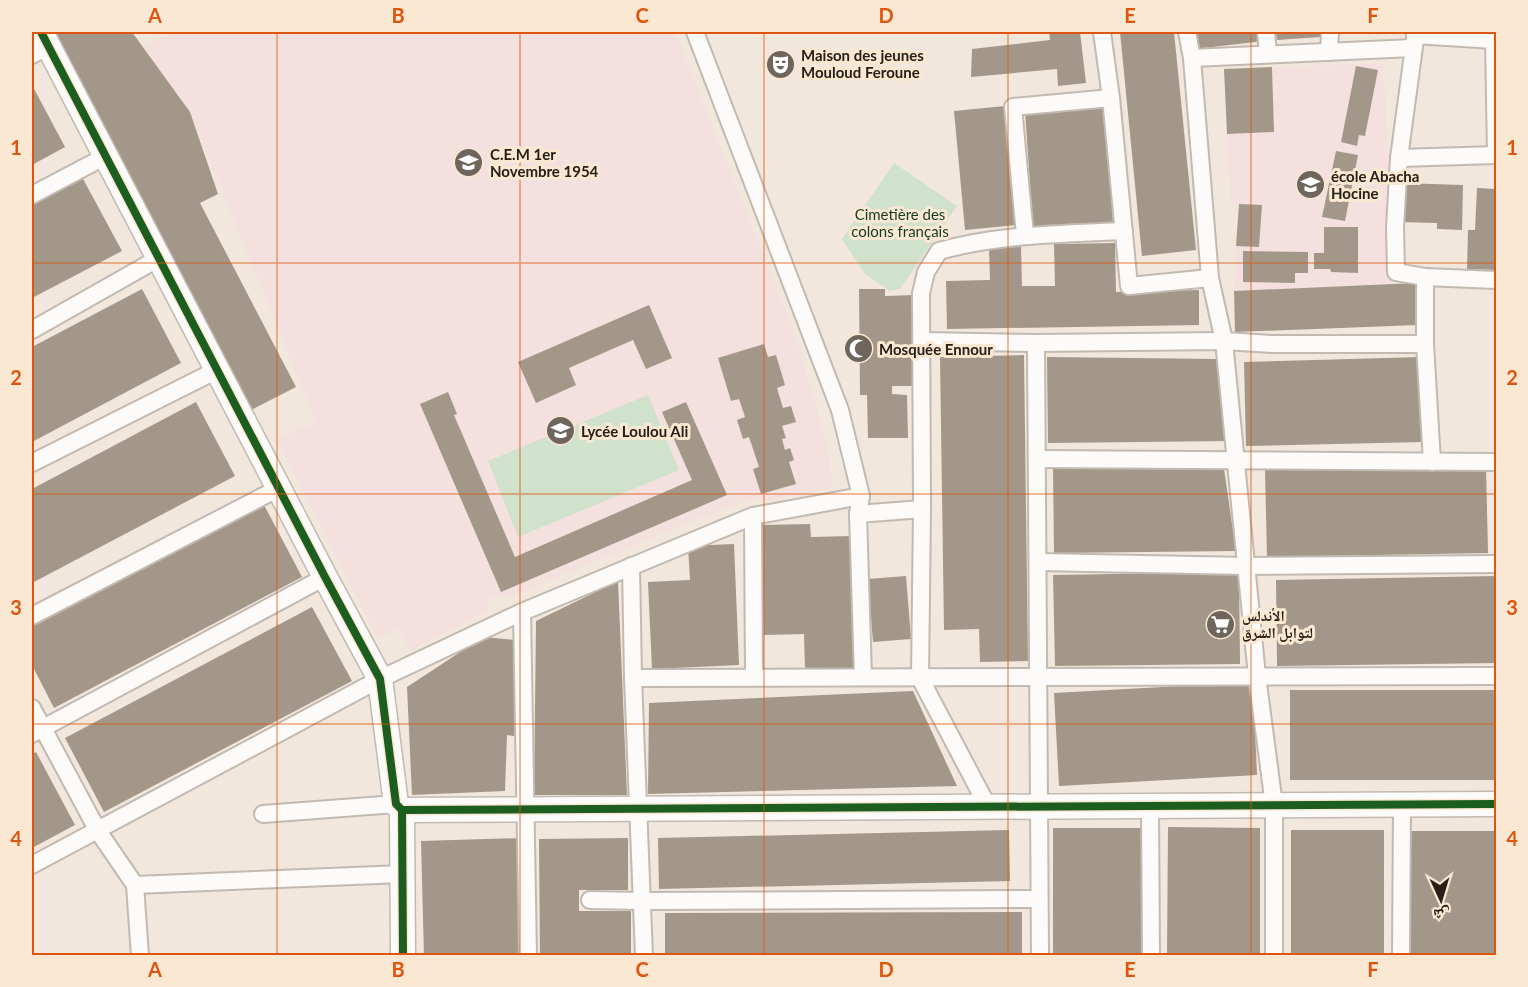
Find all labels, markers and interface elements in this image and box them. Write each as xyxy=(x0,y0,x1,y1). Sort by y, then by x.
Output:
text: A xyxy=(147,3,162,27)
text: B xyxy=(391,3,405,27)
text: C xyxy=(635,3,649,27)
text: D xyxy=(878,3,894,27)
text: E xyxy=(1124,3,1136,27)
text: F xyxy=(1367,3,1379,27)
place label: Maison des jeunes Mouloud Feroune xyxy=(801,46,924,81)
theatre icon: Maison des jeunes Mouloud Feroune xyxy=(764,48,796,80)
text: 1 xyxy=(10,135,22,159)
text: 1 xyxy=(1506,135,1518,159)
place label: C.E.M 1er Novembre 1954 xyxy=(490,145,599,180)
school or university icon: C.E.M 1er Novembre 1954 xyxy=(453,147,485,179)
place label: école Abacha Hocine xyxy=(1331,167,1419,202)
school or university icon: école Abacha Hocine xyxy=(1294,169,1326,201)
park label: Cimetière des colons français xyxy=(851,205,949,240)
mosque icon: Mosquée Ennour xyxy=(842,333,874,365)
place label: Mosquée Ennour xyxy=(879,340,993,358)
text: 2 xyxy=(10,365,22,389)
text: 2 xyxy=(1506,365,1518,389)
school or university icon: Lycée Loulou Ali xyxy=(544,415,576,447)
place label: Lycée Loulou Ali xyxy=(581,422,688,440)
text: 3 xyxy=(10,595,22,619)
text: 3 xyxy=(1506,595,1518,619)
place label: الأندلس لتوابل الشرق xyxy=(1242,606,1313,642)
supermarket icon: الأندلس لتوابل الشرق xyxy=(1205,608,1237,640)
text: 4 xyxy=(10,826,22,850)
text: 4 xyxy=(1506,826,1518,850)
north arrow xyxy=(1411,870,1471,930)
text: ش xyxy=(1433,904,1451,926)
text: A xyxy=(147,957,162,981)
text: B xyxy=(391,957,405,981)
text: C xyxy=(635,957,649,981)
text: D xyxy=(878,957,894,981)
text: E xyxy=(1124,957,1136,981)
text: F xyxy=(1367,957,1379,981)

